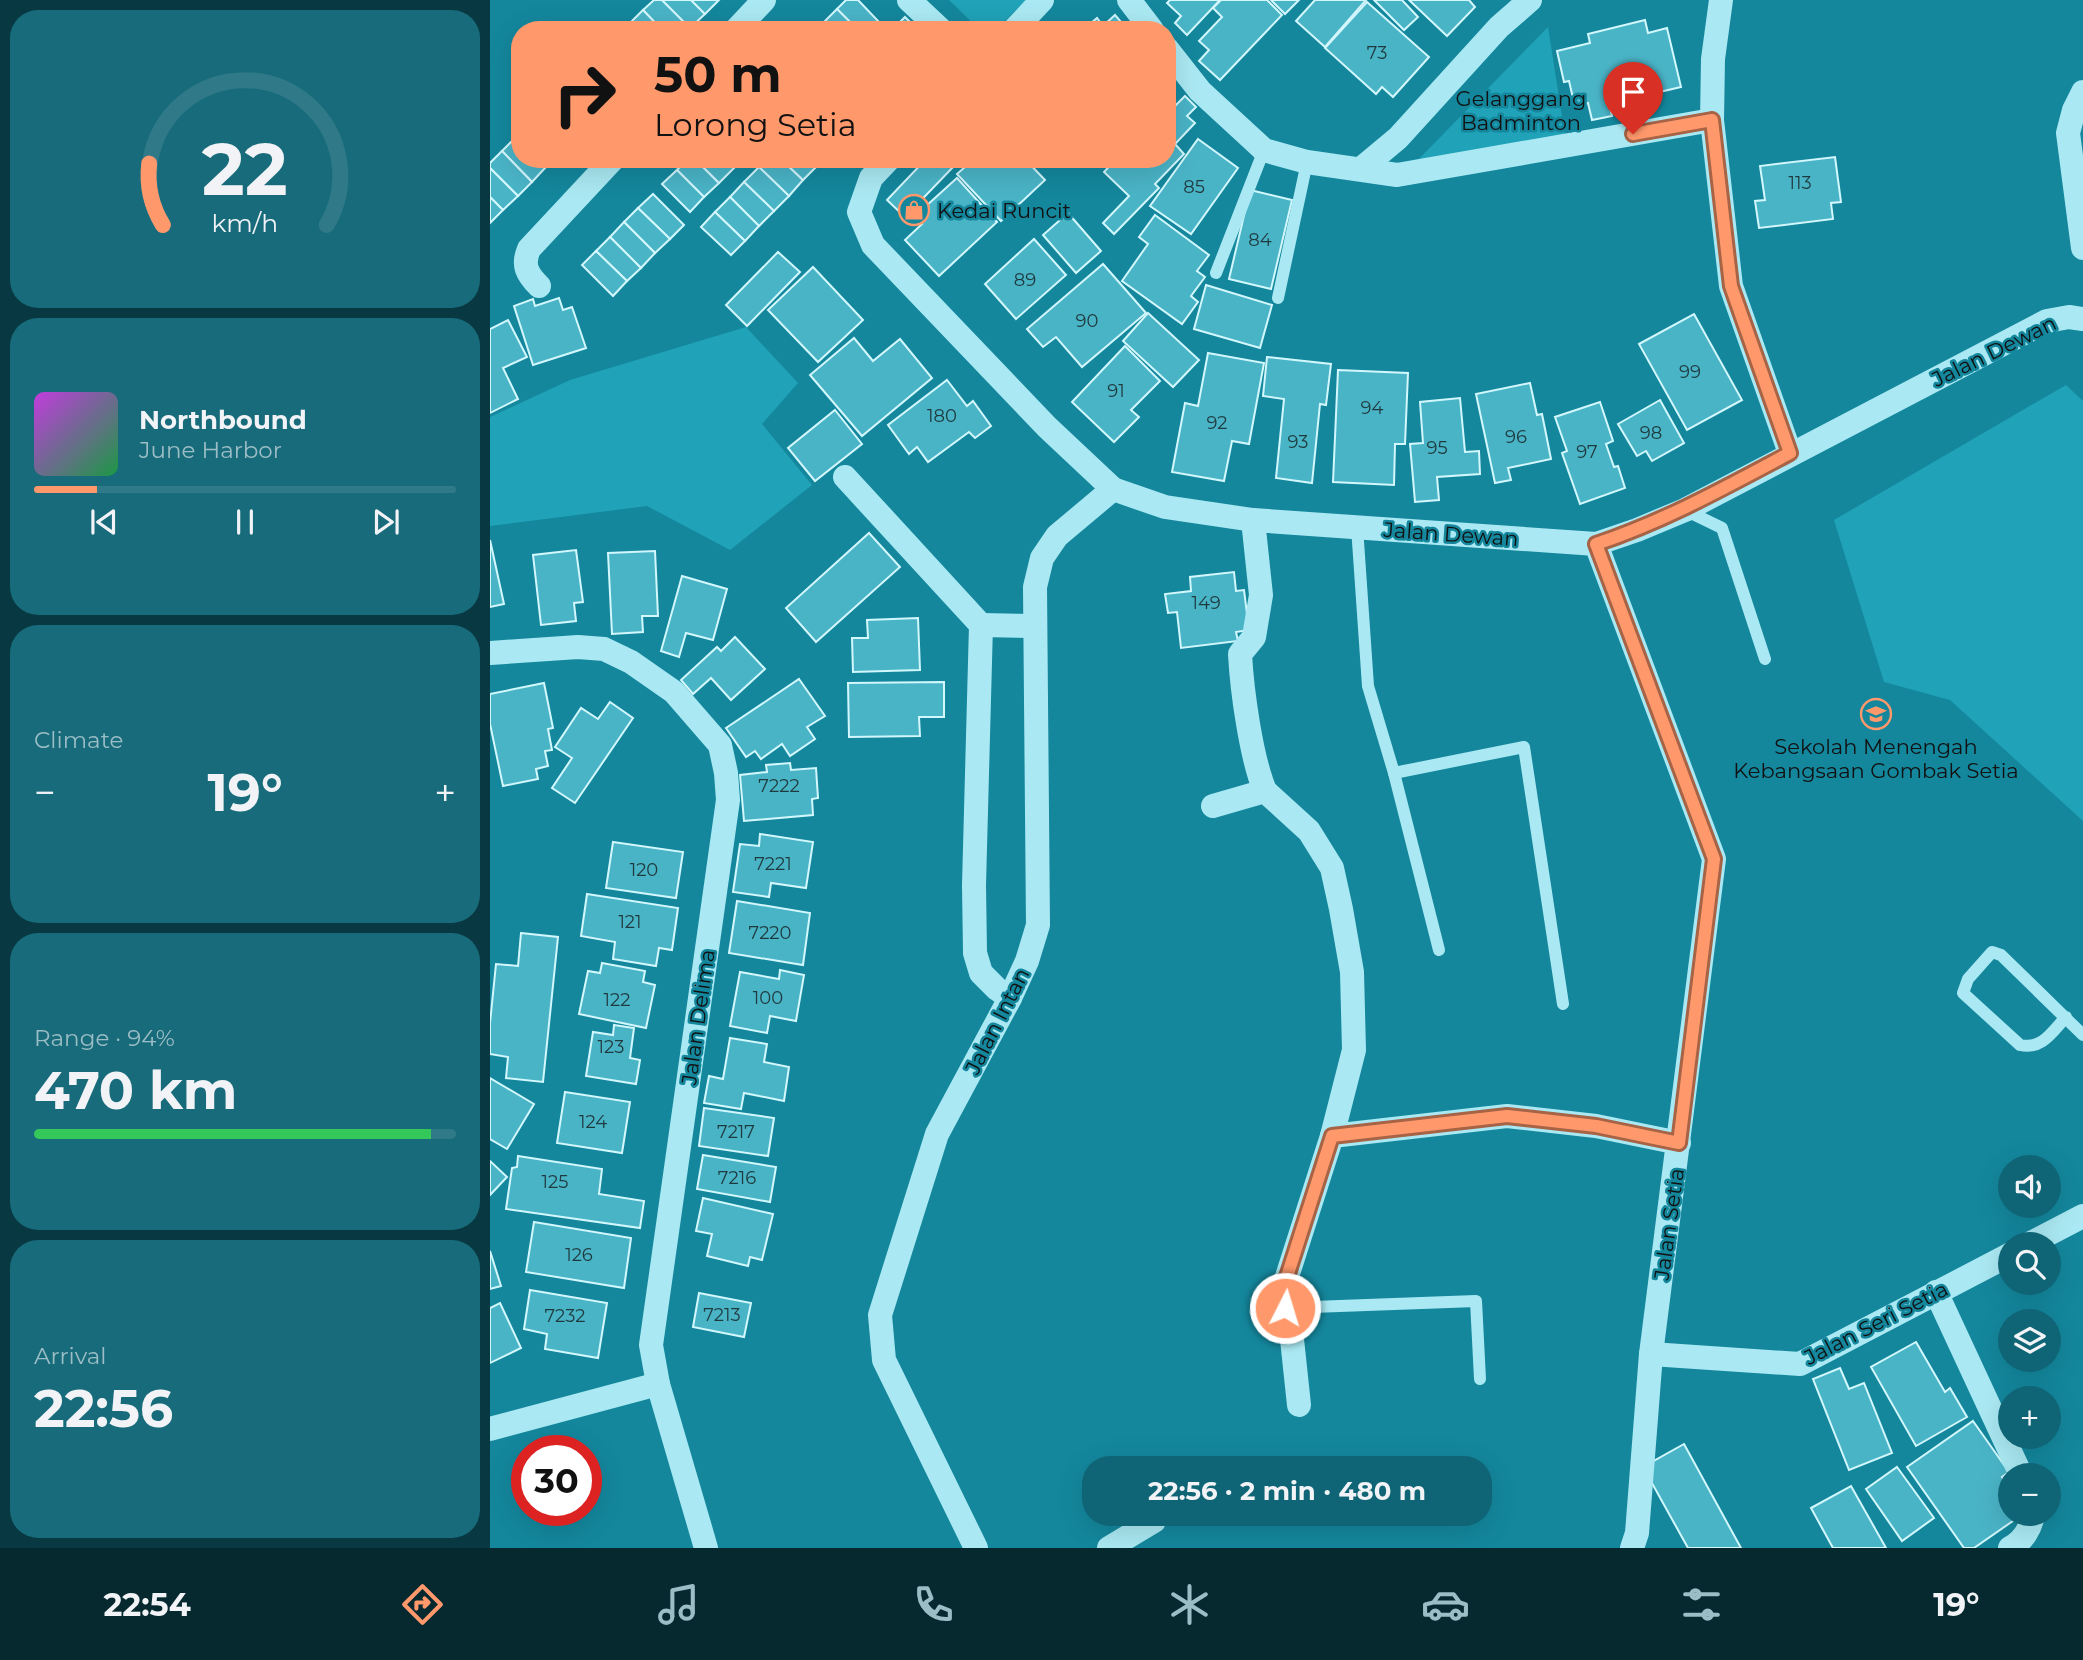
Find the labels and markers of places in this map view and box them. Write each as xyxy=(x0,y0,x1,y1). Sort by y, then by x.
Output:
pin xyxy=(1603,62,1663,134)
shop icon: Kedai Runcit xyxy=(897,193,931,227)
place label: Kedai Runcit xyxy=(937,198,1071,223)
school or university icon: Sekolah Menengah Kebangsaan Gombak Setia xyxy=(1859,697,1893,731)
place label: Sekolah Menengah Kebangsaan Gombak Setia xyxy=(1733,734,2019,783)

